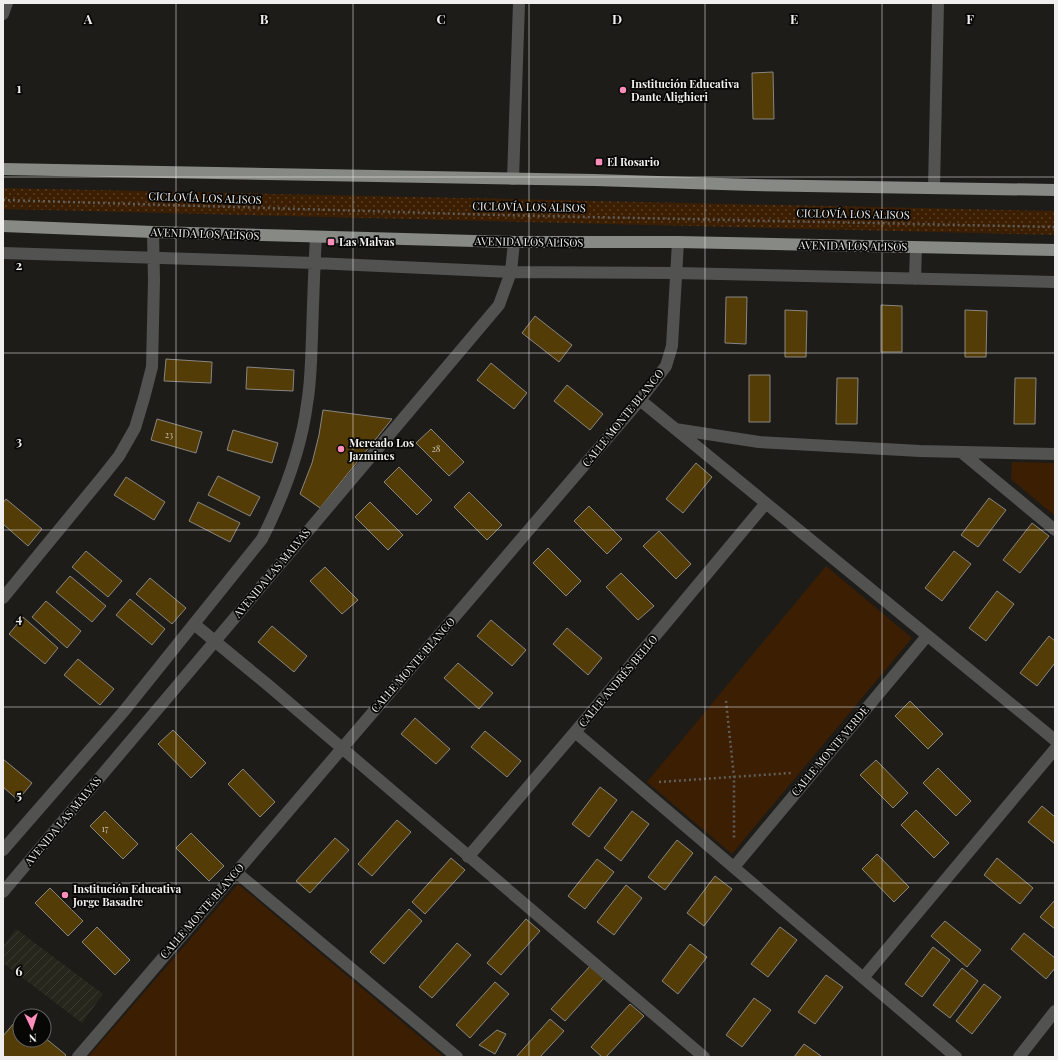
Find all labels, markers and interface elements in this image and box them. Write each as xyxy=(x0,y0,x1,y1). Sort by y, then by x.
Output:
text: A xyxy=(83,10,93,27)
text: B xyxy=(260,10,269,27)
text: C xyxy=(436,10,446,27)
text: D xyxy=(612,10,622,27)
text: E xyxy=(790,10,798,27)
text: F xyxy=(966,10,974,27)
place label: Institución Educativa Dante Alighieri xyxy=(631,76,739,104)
text: 1 xyxy=(17,79,22,96)
marker: Institución Educativa Dante Alighieri xyxy=(618,85,628,95)
place label: El Rosario xyxy=(607,154,659,169)
marker: El Rosario xyxy=(594,157,604,167)
street label: CICLOVÍA LOS ALISOS xyxy=(148,188,262,207)
street label: CICLOVÍA LOS ALISOS xyxy=(472,198,586,215)
street label: CICLOVÍA LOS ALISOS xyxy=(796,205,910,222)
street label: AVENIDA LOS ALISOS xyxy=(149,224,260,243)
street label: AVENIDA LOS ALISOS xyxy=(474,233,584,250)
place label: Las Malvas xyxy=(339,234,395,249)
marker: Las Malvas xyxy=(326,237,336,247)
street label: AVENIDA LOS ALISOS xyxy=(798,237,908,254)
text: 2 xyxy=(16,256,23,273)
street label: CALLE MONTE BLANCO xyxy=(579,366,667,470)
house number: 23 xyxy=(165,428,173,440)
text: 3 xyxy=(16,432,22,449)
place label: Mercado Los Jazmines xyxy=(348,435,414,463)
house number: 28 xyxy=(432,442,441,454)
marker: Mercado Los Jazmines xyxy=(336,444,346,454)
street label: AVENIDA LAS MALVAS xyxy=(229,525,313,621)
text: 4 xyxy=(16,609,23,626)
street label: CALLE MONTE BLANCO xyxy=(367,614,458,715)
street label: CALLE ANDRÉS BELLO xyxy=(575,632,661,730)
street label: CALLE MONTE VERDE xyxy=(787,702,872,799)
street label: AVENIDA LAS MALVAS xyxy=(20,773,104,869)
text: 5 xyxy=(16,786,22,803)
house number: 17 xyxy=(102,822,109,834)
street label: CALLE MONTE BLANCO xyxy=(156,860,247,961)
place label: Institución Educativa Jorge Basadre xyxy=(72,881,181,909)
marker: Institución Educativa Jorge Basadre xyxy=(60,890,70,900)
text: 6 xyxy=(15,962,23,979)
north arrow xyxy=(12,1008,52,1048)
text: N xyxy=(28,1031,37,1046)

